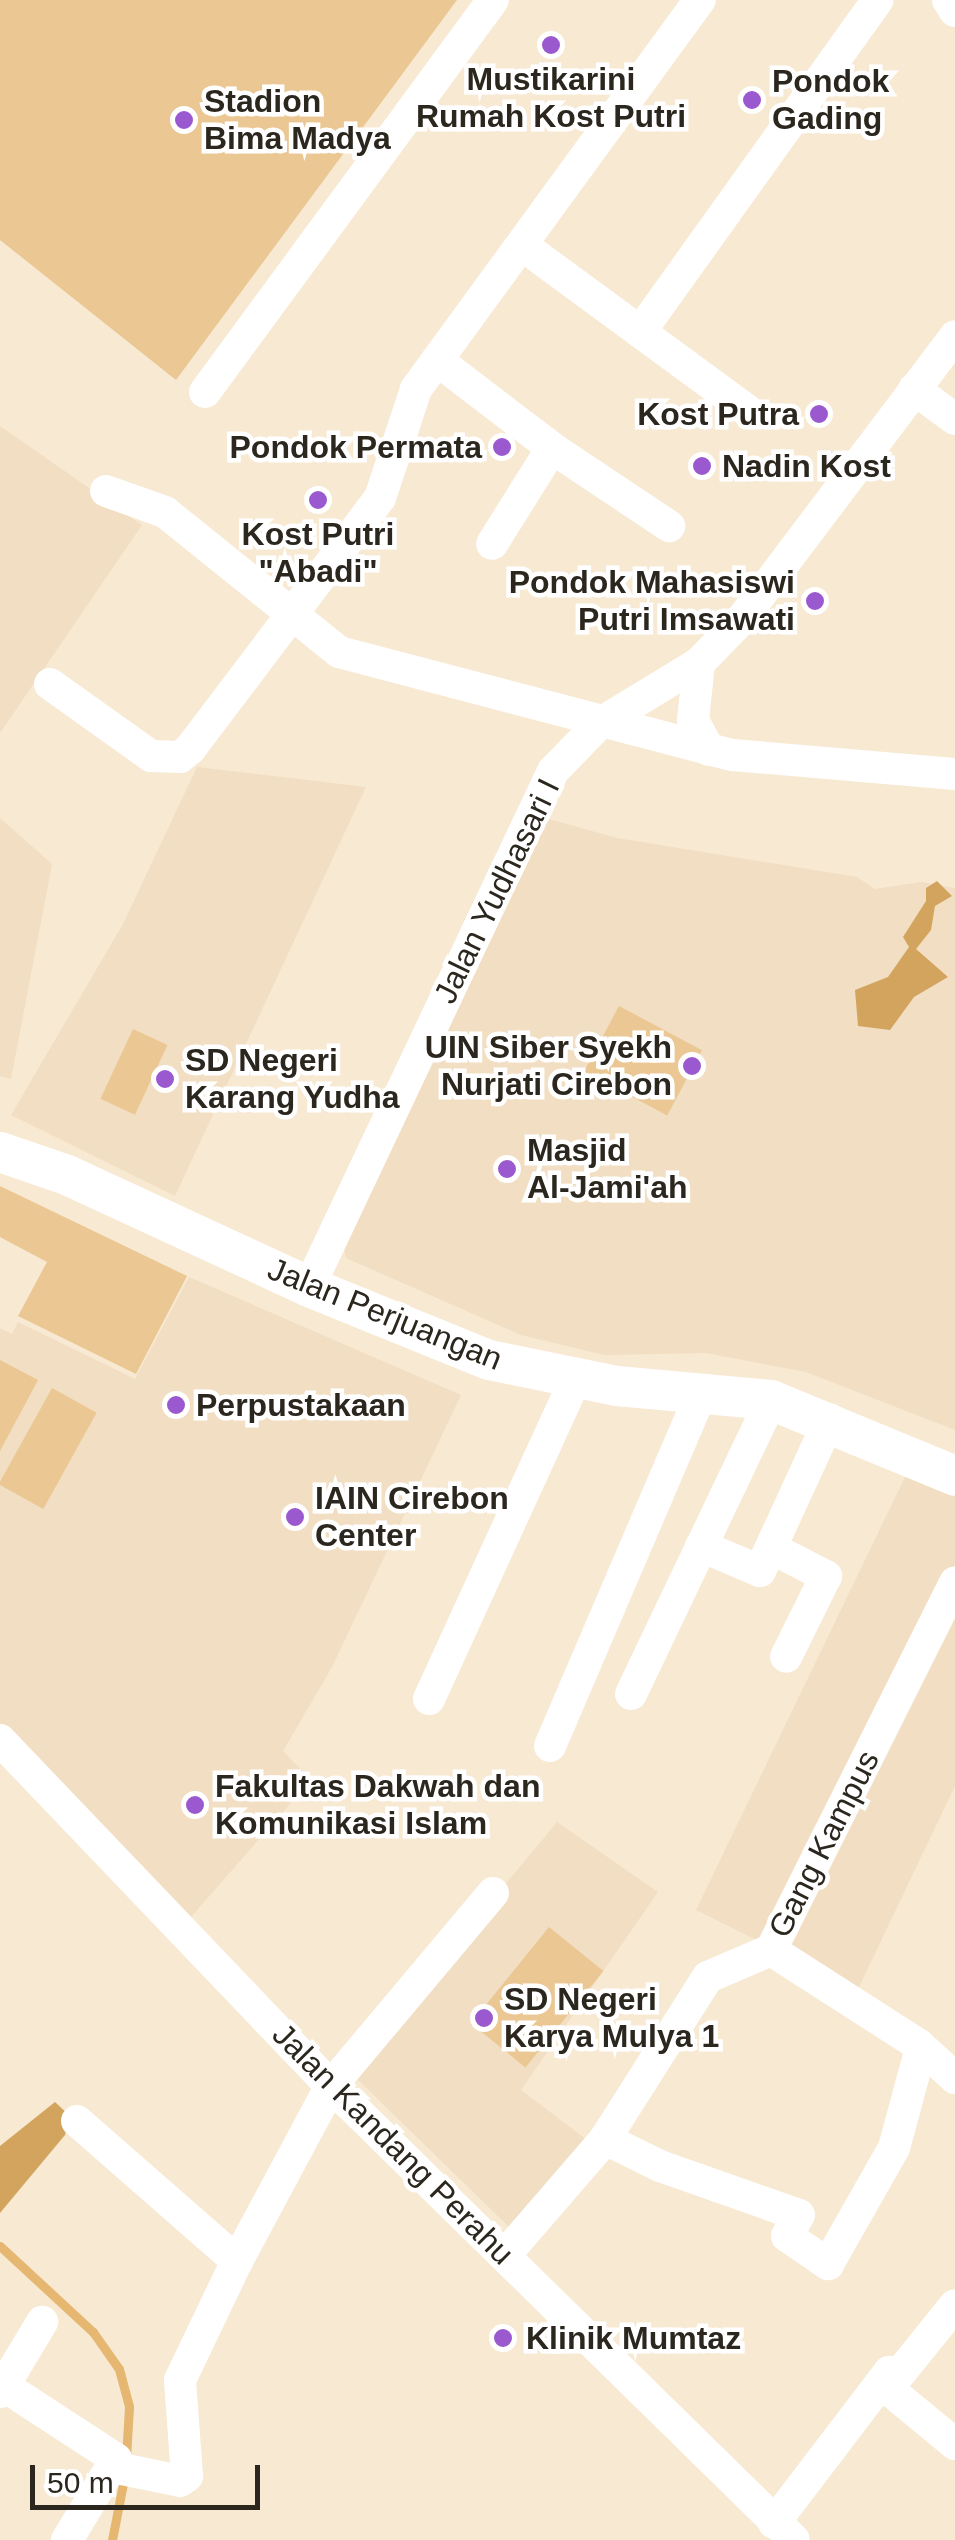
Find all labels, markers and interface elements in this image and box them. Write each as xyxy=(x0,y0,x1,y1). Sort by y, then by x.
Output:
marker: Mustikarini Rumah Kost Putri xyxy=(540,34,562,56)
place label: Mustikarini Rumah Kost Putri xyxy=(416,61,686,136)
place label: Pondok Gading xyxy=(772,63,889,138)
place label: Stadion Bima Madya xyxy=(204,83,391,158)
marker: Pondok Gading xyxy=(741,89,763,111)
marker: Stadion Bima Madya xyxy=(173,109,195,131)
place label: Kost Putra xyxy=(637,395,799,433)
marker: Kost Putra xyxy=(808,403,830,425)
place label: Pondok Permata xyxy=(229,428,482,466)
marker: Pondok Permata xyxy=(491,436,513,458)
place label: Nadin Kost xyxy=(722,447,891,485)
marker: Nadin Kost xyxy=(691,455,713,477)
marker: Kost Putri "Abadi" xyxy=(307,489,329,511)
place label: Kost Putri "Abadi" xyxy=(242,516,394,591)
place label: Pondok Mahasiswi Putri Imsawati xyxy=(509,564,795,639)
marker: Pondok Mahasiswi Putri Imsawati xyxy=(804,590,826,612)
street label: Jalan Yudhasari I xyxy=(426,772,568,1010)
place label: UIN Siber Syekh Nurjati Cirebon xyxy=(425,1029,672,1104)
place label: SD Negeri Karang Yudha xyxy=(185,1042,400,1117)
marker: UIN Siber Syekh Nurjati Cirebon xyxy=(681,1055,703,1077)
marker: SD Negeri Karang Yudha xyxy=(154,1068,176,1090)
place label: Masjid Al-Jami'ah xyxy=(527,1132,688,1207)
marker: Masjid Al-Jami'ah xyxy=(496,1158,518,1180)
street label: Jalan Perjuangan xyxy=(262,1250,508,1378)
place label: Perpustakaan xyxy=(196,1386,406,1424)
marker: Perpustakaan xyxy=(165,1394,187,1416)
place label: IAIN Cirebon Center xyxy=(315,1480,509,1555)
marker: IAIN Cirebon Center xyxy=(284,1506,306,1528)
street label: Gang Kampus xyxy=(760,1744,888,1944)
place label: Fakultas Dakwah dan Komunikasi Islam xyxy=(215,1768,540,1843)
marker: Fakultas Dakwah dan Komunikasi Islam xyxy=(184,1794,206,1816)
place label: SD Negeri Karya Mulya 1 xyxy=(504,1981,719,2056)
marker: SD Negeri Karya Mulya 1 xyxy=(473,2007,495,2029)
street label: Jalan Kandang Perahu xyxy=(264,2015,522,2273)
place label: Klinik Mumtaz xyxy=(526,2319,741,2357)
marker: Klinik Mumtaz xyxy=(490,2325,516,2351)
scale bar xyxy=(35,2445,265,2507)
text: 50 m xyxy=(47,2466,114,2499)

